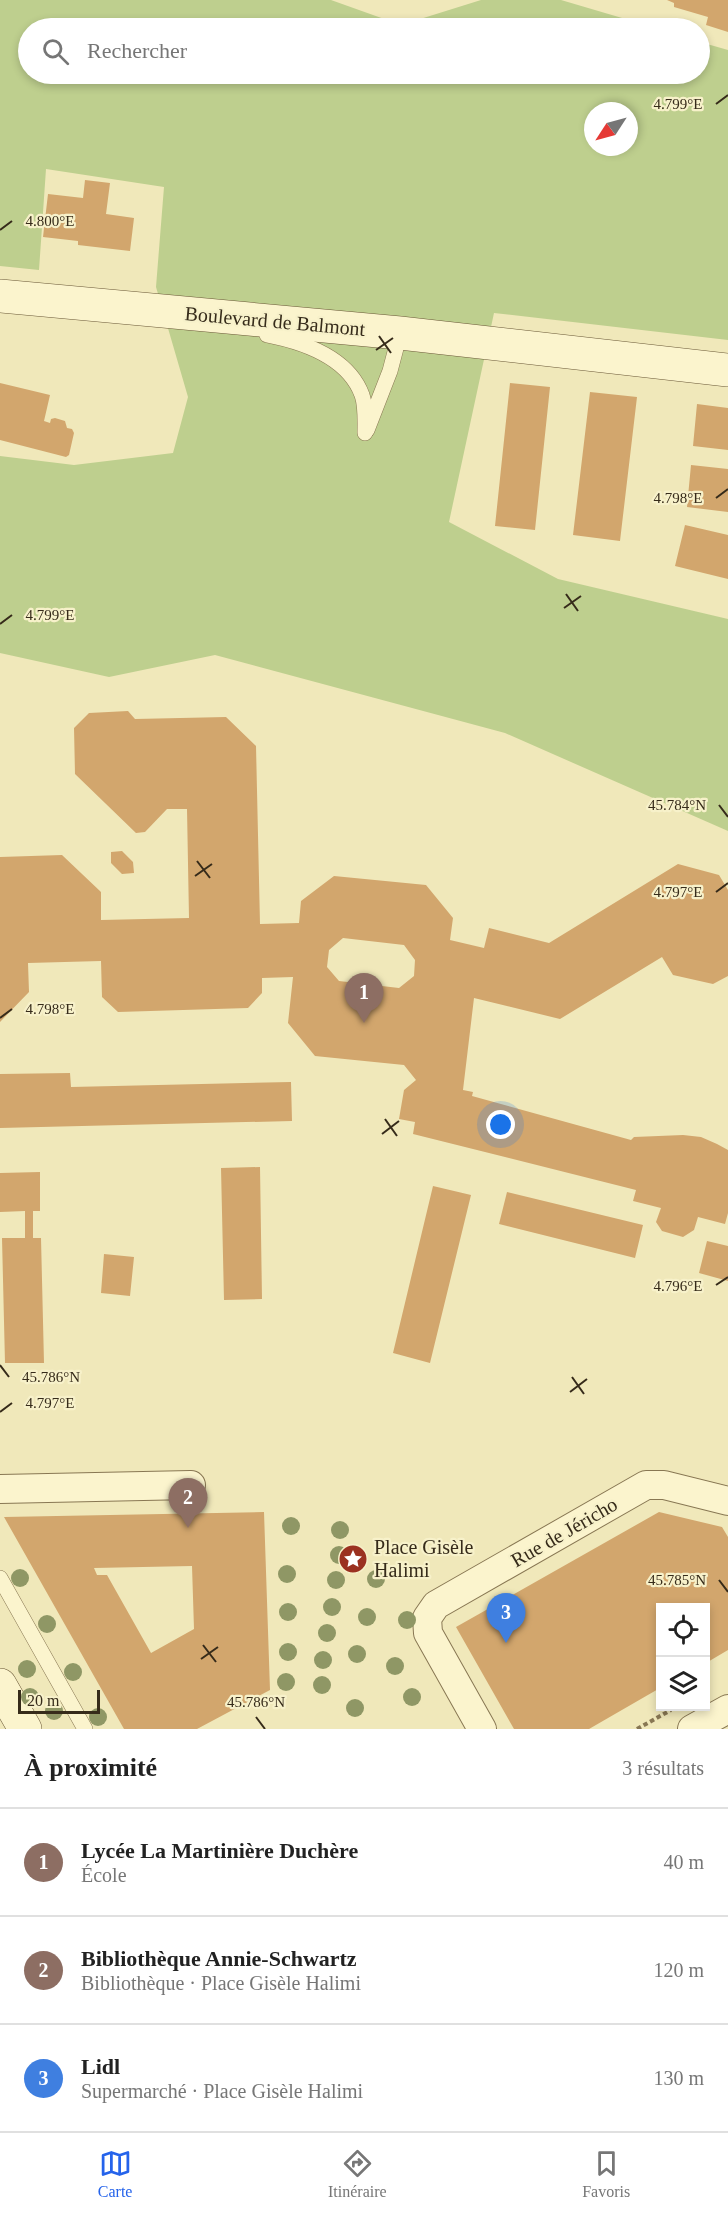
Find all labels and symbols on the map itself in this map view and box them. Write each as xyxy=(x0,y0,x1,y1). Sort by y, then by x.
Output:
text: 4.799°E xyxy=(654,96,702,112)
north arrow xyxy=(584,102,638,156)
text: 4.800°E xyxy=(26,213,74,229)
street label: Boulevard de Balmont xyxy=(184,302,367,340)
text: 4.798°E xyxy=(654,490,702,506)
text: 4.799°E xyxy=(26,607,74,623)
text: 45.784°N xyxy=(648,797,706,813)
text: 4.797°E xyxy=(654,884,702,900)
pin: 1 xyxy=(344,974,384,1023)
text: 4.798°E xyxy=(26,1001,74,1017)
your location xyxy=(486,1110,515,1139)
text: 4.796°E xyxy=(654,1278,702,1294)
text: 45.786°N xyxy=(22,1369,80,1385)
text: 4.797°E xyxy=(26,1395,74,1411)
pin: 2 xyxy=(168,1478,207,1528)
street label: Rue de Jéricho xyxy=(507,1493,621,1571)
place label: Place Gisèle Halimi xyxy=(374,1536,474,1581)
place icon: Place Gisèle Halimi xyxy=(337,1543,369,1575)
text: 45.785°N xyxy=(648,1572,706,1588)
pin: 3 xyxy=(486,1594,526,1643)
scale bar xyxy=(18,1687,100,1714)
text: 45.786°N xyxy=(227,1694,285,1710)

